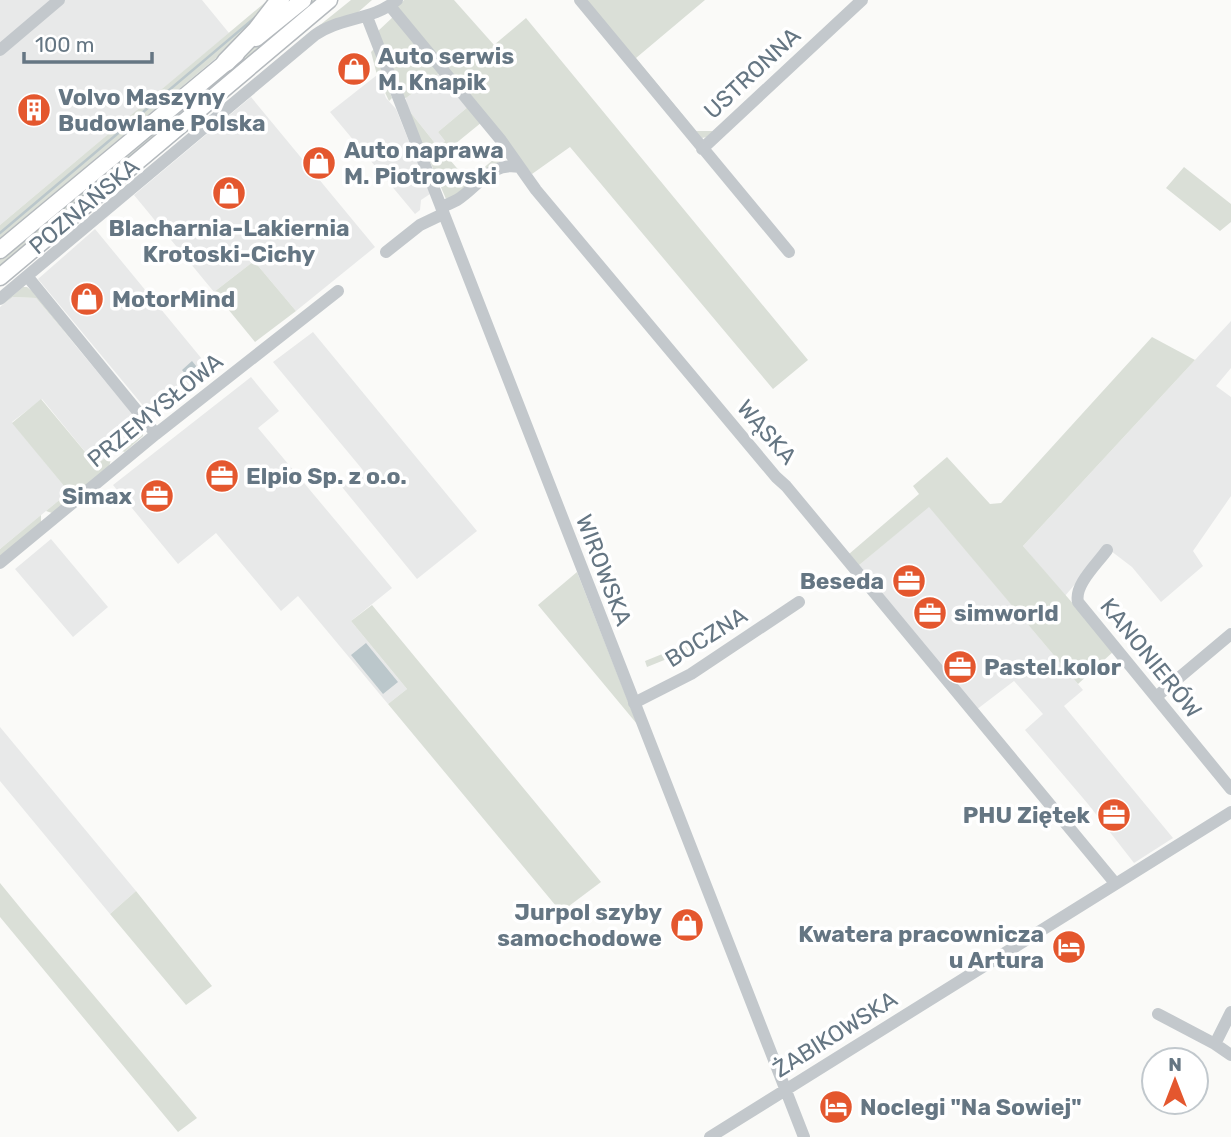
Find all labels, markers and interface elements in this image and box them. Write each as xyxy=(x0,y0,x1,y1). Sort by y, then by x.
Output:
scale bar xyxy=(24,21,152,65)
street label: USTRONNA xyxy=(698,21,806,125)
text: 100 m xyxy=(35,32,94,57)
place label: Auto serwis M. Knapik xyxy=(378,42,514,96)
shop icon: Auto serwis M. Knapik xyxy=(335,50,373,88)
place label: Volvo Maszyny Budowlane Polska xyxy=(58,83,265,137)
building icon: Volvo Maszyny Budowlane Polska xyxy=(15,91,53,129)
place label: Auto naprawa M. Piotrowski xyxy=(344,136,504,190)
shop icon: Auto naprawa M. Piotrowski xyxy=(300,144,338,182)
street label: POZNAŃSKA xyxy=(23,152,145,260)
shop icon: Blacharnia-Lakiernia Krotoski-Cichy xyxy=(210,174,248,212)
place label: Blacharnia-Lakiernia Krotoski-Cichy xyxy=(108,214,350,268)
shop icon: MotorMind xyxy=(68,280,106,318)
place label: MotorMind xyxy=(112,285,235,313)
street label: PRZEMYSŁOWA xyxy=(82,347,228,473)
street label: WĄSKA xyxy=(731,394,803,470)
office icon: Elpio Sp. z o.o. xyxy=(203,457,241,495)
place label: Elpio Sp. z o.o. xyxy=(246,462,407,490)
office icon: Simax xyxy=(138,477,176,515)
place label: Simax xyxy=(62,482,132,510)
street label: WIROWSKA xyxy=(570,510,638,630)
office icon: Beseda xyxy=(890,562,928,600)
place label: Beseda xyxy=(800,567,884,595)
street label: KANONIERÓW xyxy=(1094,593,1208,723)
office icon: simworld xyxy=(911,594,949,632)
place label: simworld xyxy=(954,599,1059,627)
street label: BOCZNA xyxy=(660,601,752,673)
office icon: Pastel.kolor xyxy=(941,648,979,686)
place label: Pastel.kolor xyxy=(984,653,1122,681)
office icon: PHU Ziętek xyxy=(1095,796,1133,834)
place label: PHU Ziętek xyxy=(963,801,1091,829)
place label: Jurpol szyby samochodowe xyxy=(497,898,662,952)
shop icon: Jurpol szyby samochodowe xyxy=(668,906,706,944)
place label: Kwatera pracownicza u Artura xyxy=(798,920,1044,974)
hotel icon: Kwatera pracownicza u Artura xyxy=(1050,928,1088,966)
street label: ŻABIKOWSKA xyxy=(768,985,902,1083)
north arrow xyxy=(1140,1046,1210,1116)
text: N xyxy=(1168,1053,1182,1076)
hotel icon: Noclegi "Na Sowiej" xyxy=(817,1088,855,1126)
place label: Noclegi "Na Sowiej" xyxy=(860,1093,1082,1121)

